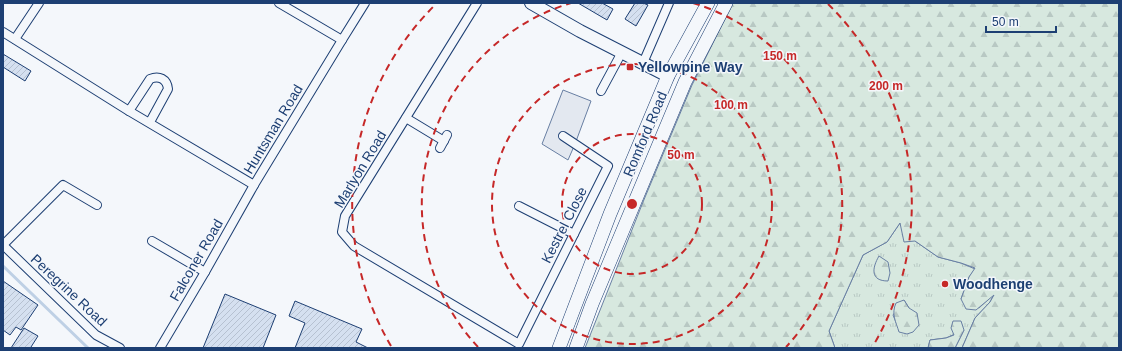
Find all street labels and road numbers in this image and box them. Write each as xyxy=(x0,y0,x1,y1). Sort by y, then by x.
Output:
street label: Huntsman Road xyxy=(240,82,306,176)
street label: Romford Road xyxy=(620,89,670,179)
street label: Marlyon Road xyxy=(331,128,389,210)
street label: Kestrel Close xyxy=(538,184,590,266)
street label: Falconer Road xyxy=(166,216,226,304)
street label: Peregrine Road xyxy=(28,251,110,329)

